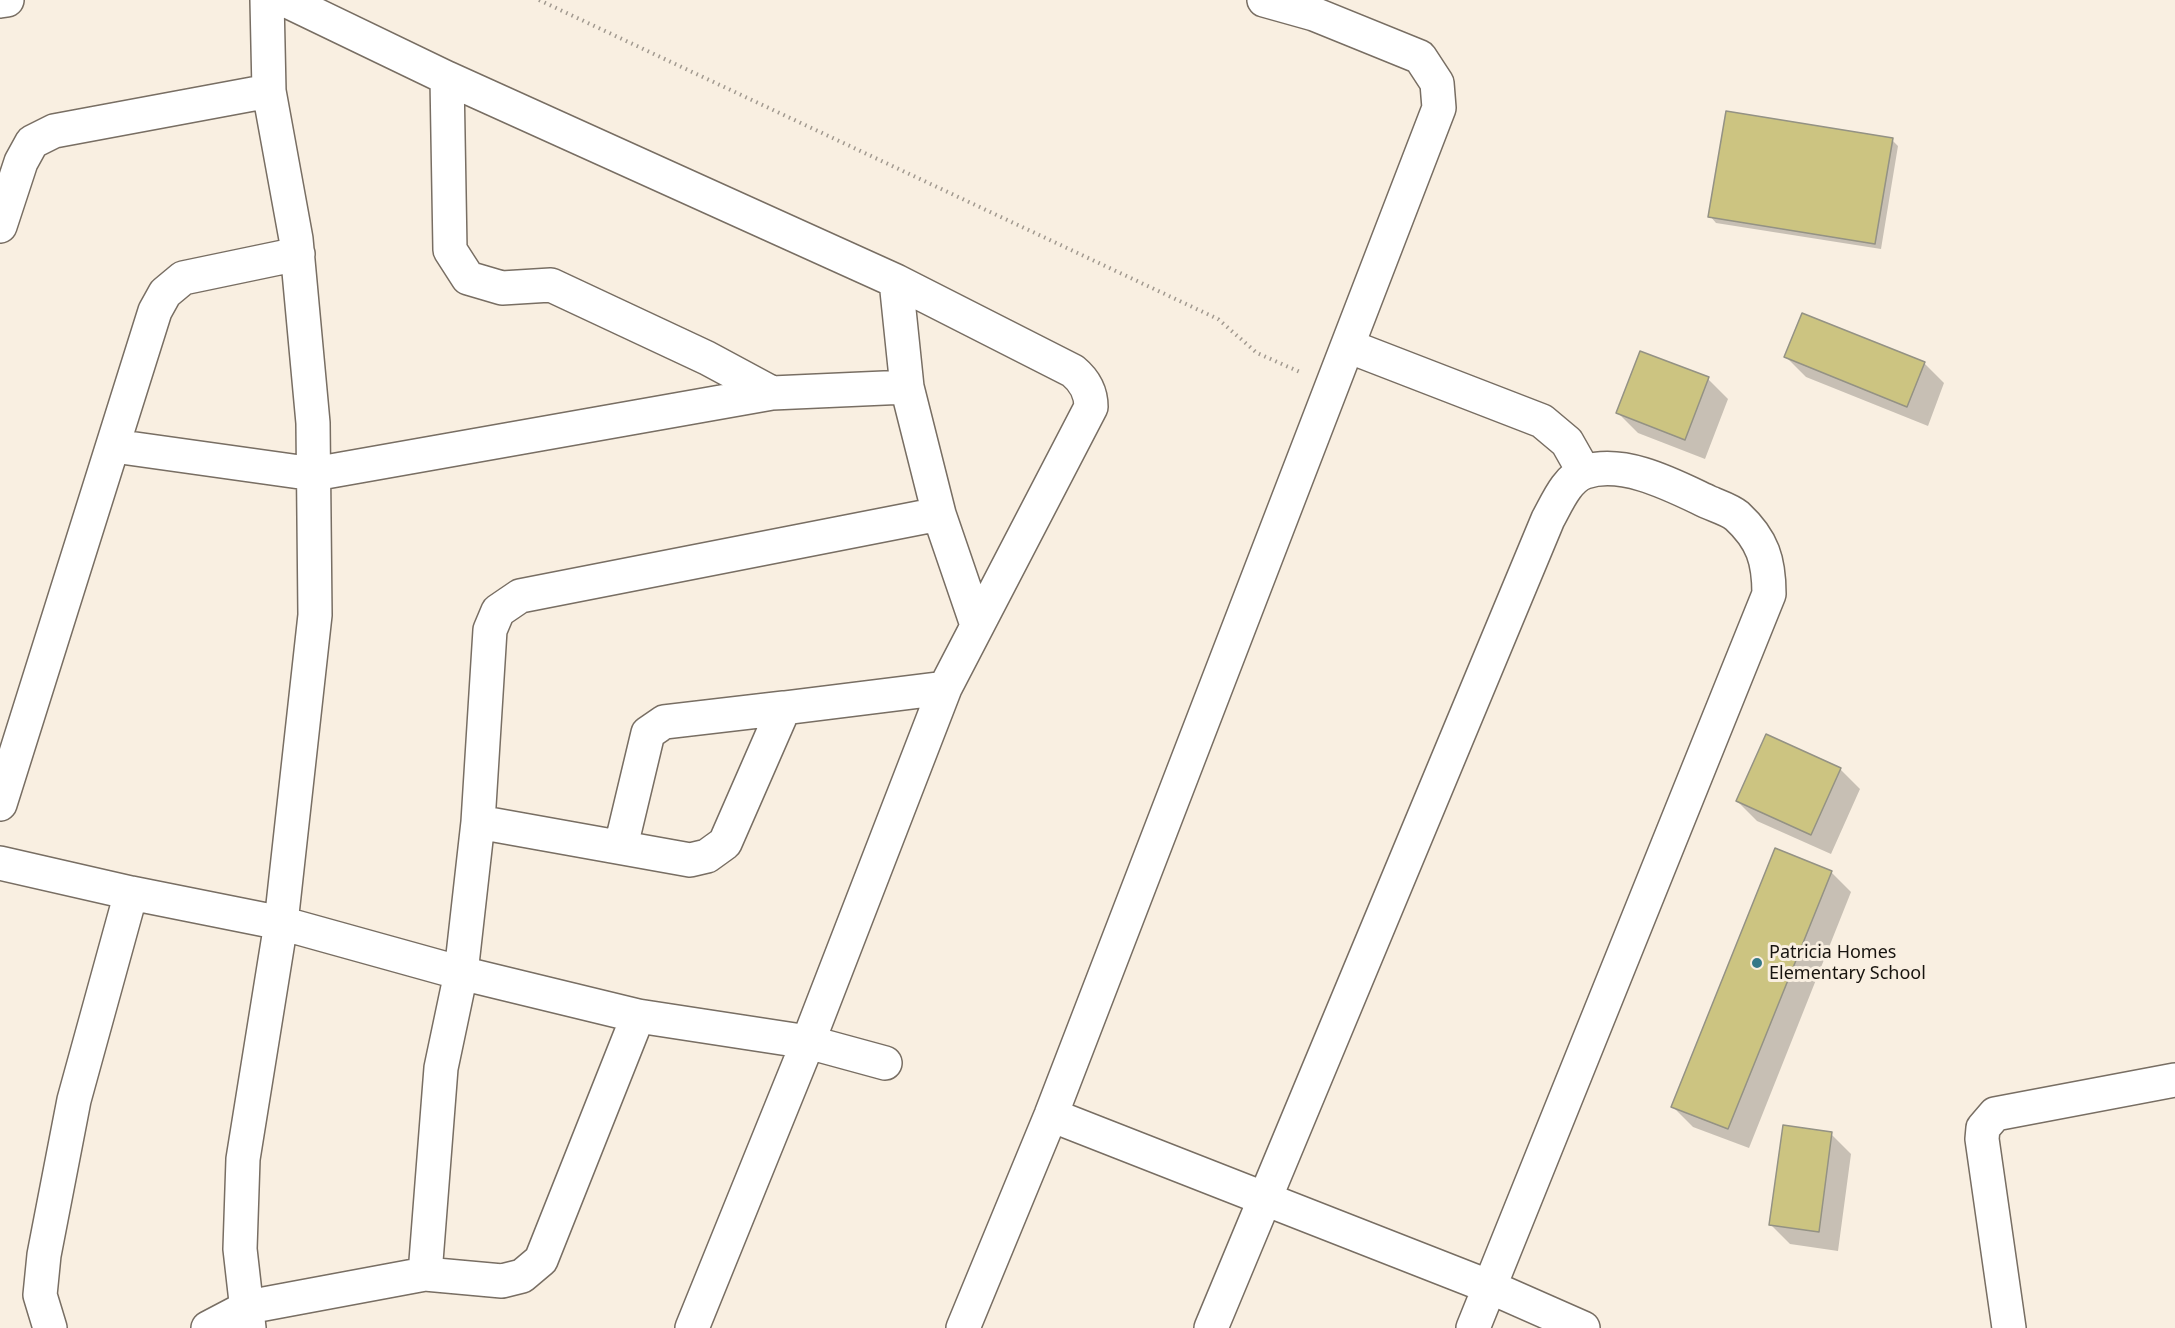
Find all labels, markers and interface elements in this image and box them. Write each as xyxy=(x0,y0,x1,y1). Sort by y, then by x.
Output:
place label: Patricia Homes Elementary School xyxy=(1769,942,1926,984)
marker: Patricia Homes Elementary School xyxy=(1750,956,1764,970)

